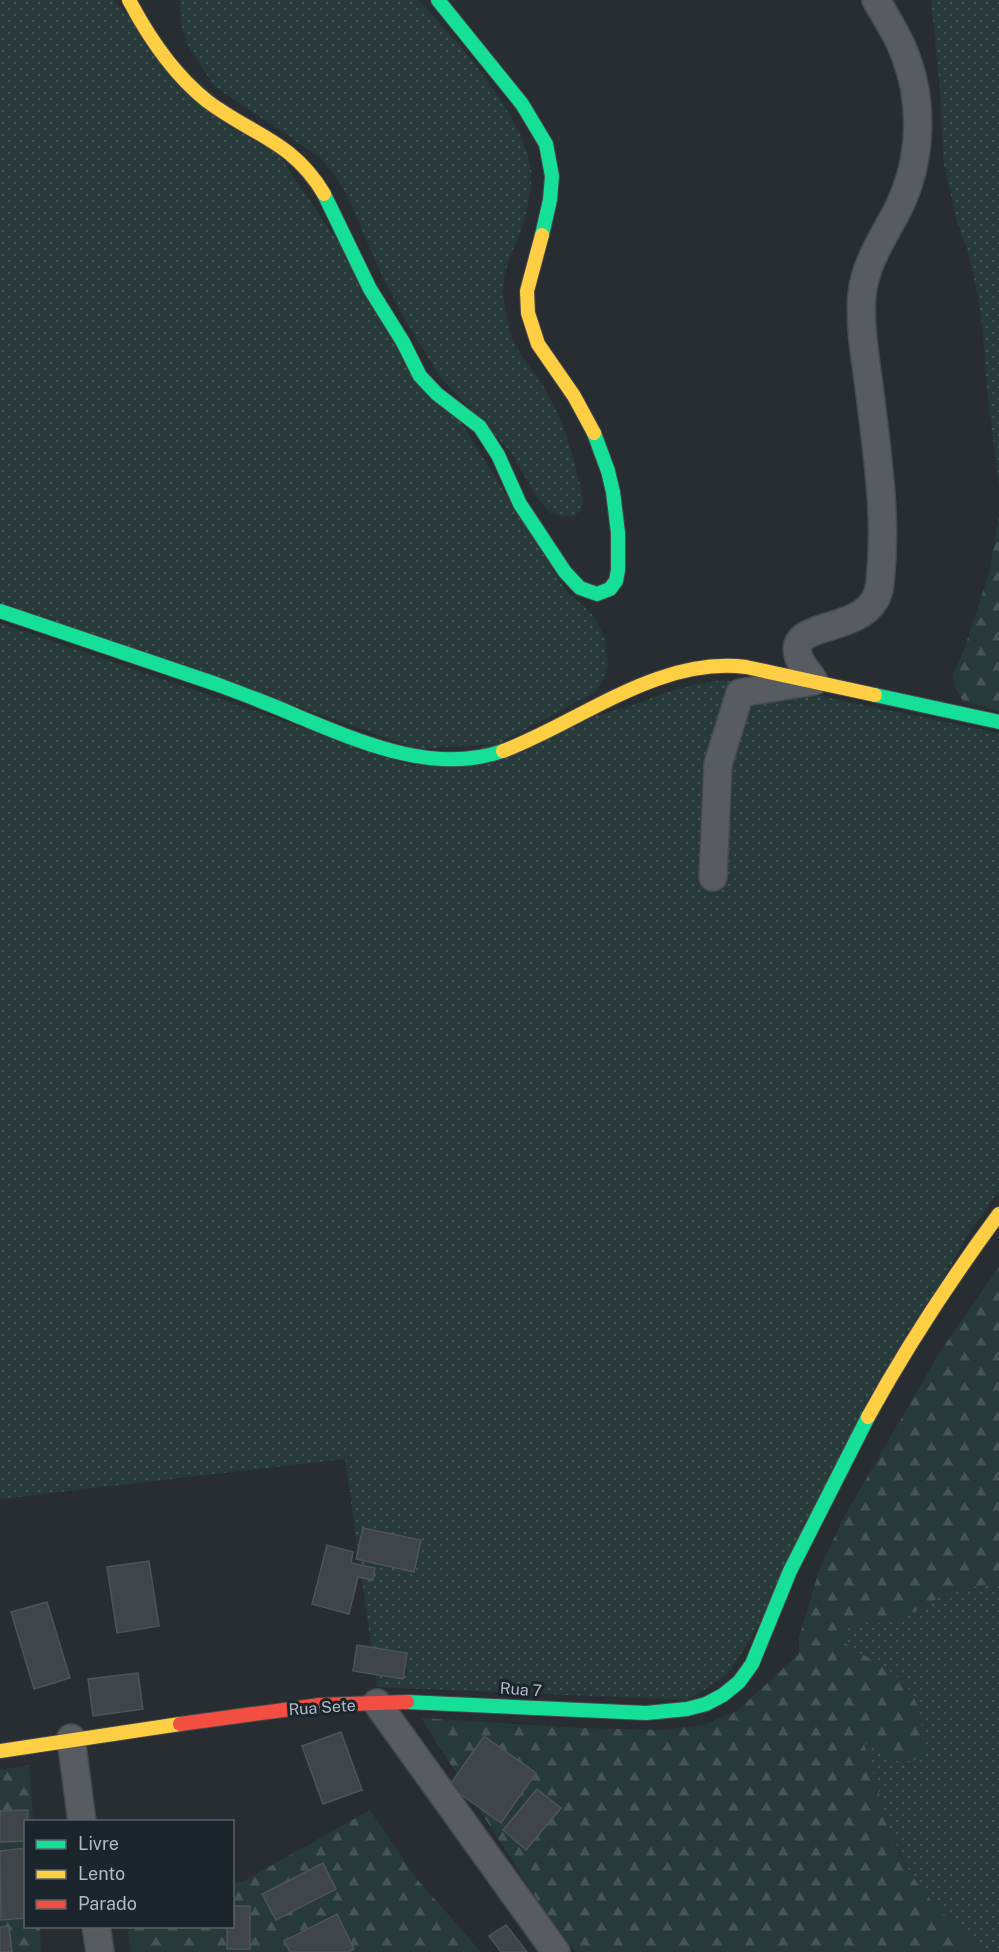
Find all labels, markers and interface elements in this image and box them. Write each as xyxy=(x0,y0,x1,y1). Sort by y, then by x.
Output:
street label: Rua 7 xyxy=(499,1679,543,1700)
street label: Rua Sete xyxy=(288,1696,356,1719)
legend xyxy=(24,1820,234,1928)
text: Livre xyxy=(78,1833,119,1854)
text: Lento xyxy=(78,1863,125,1884)
text: Parado xyxy=(78,1893,137,1914)

